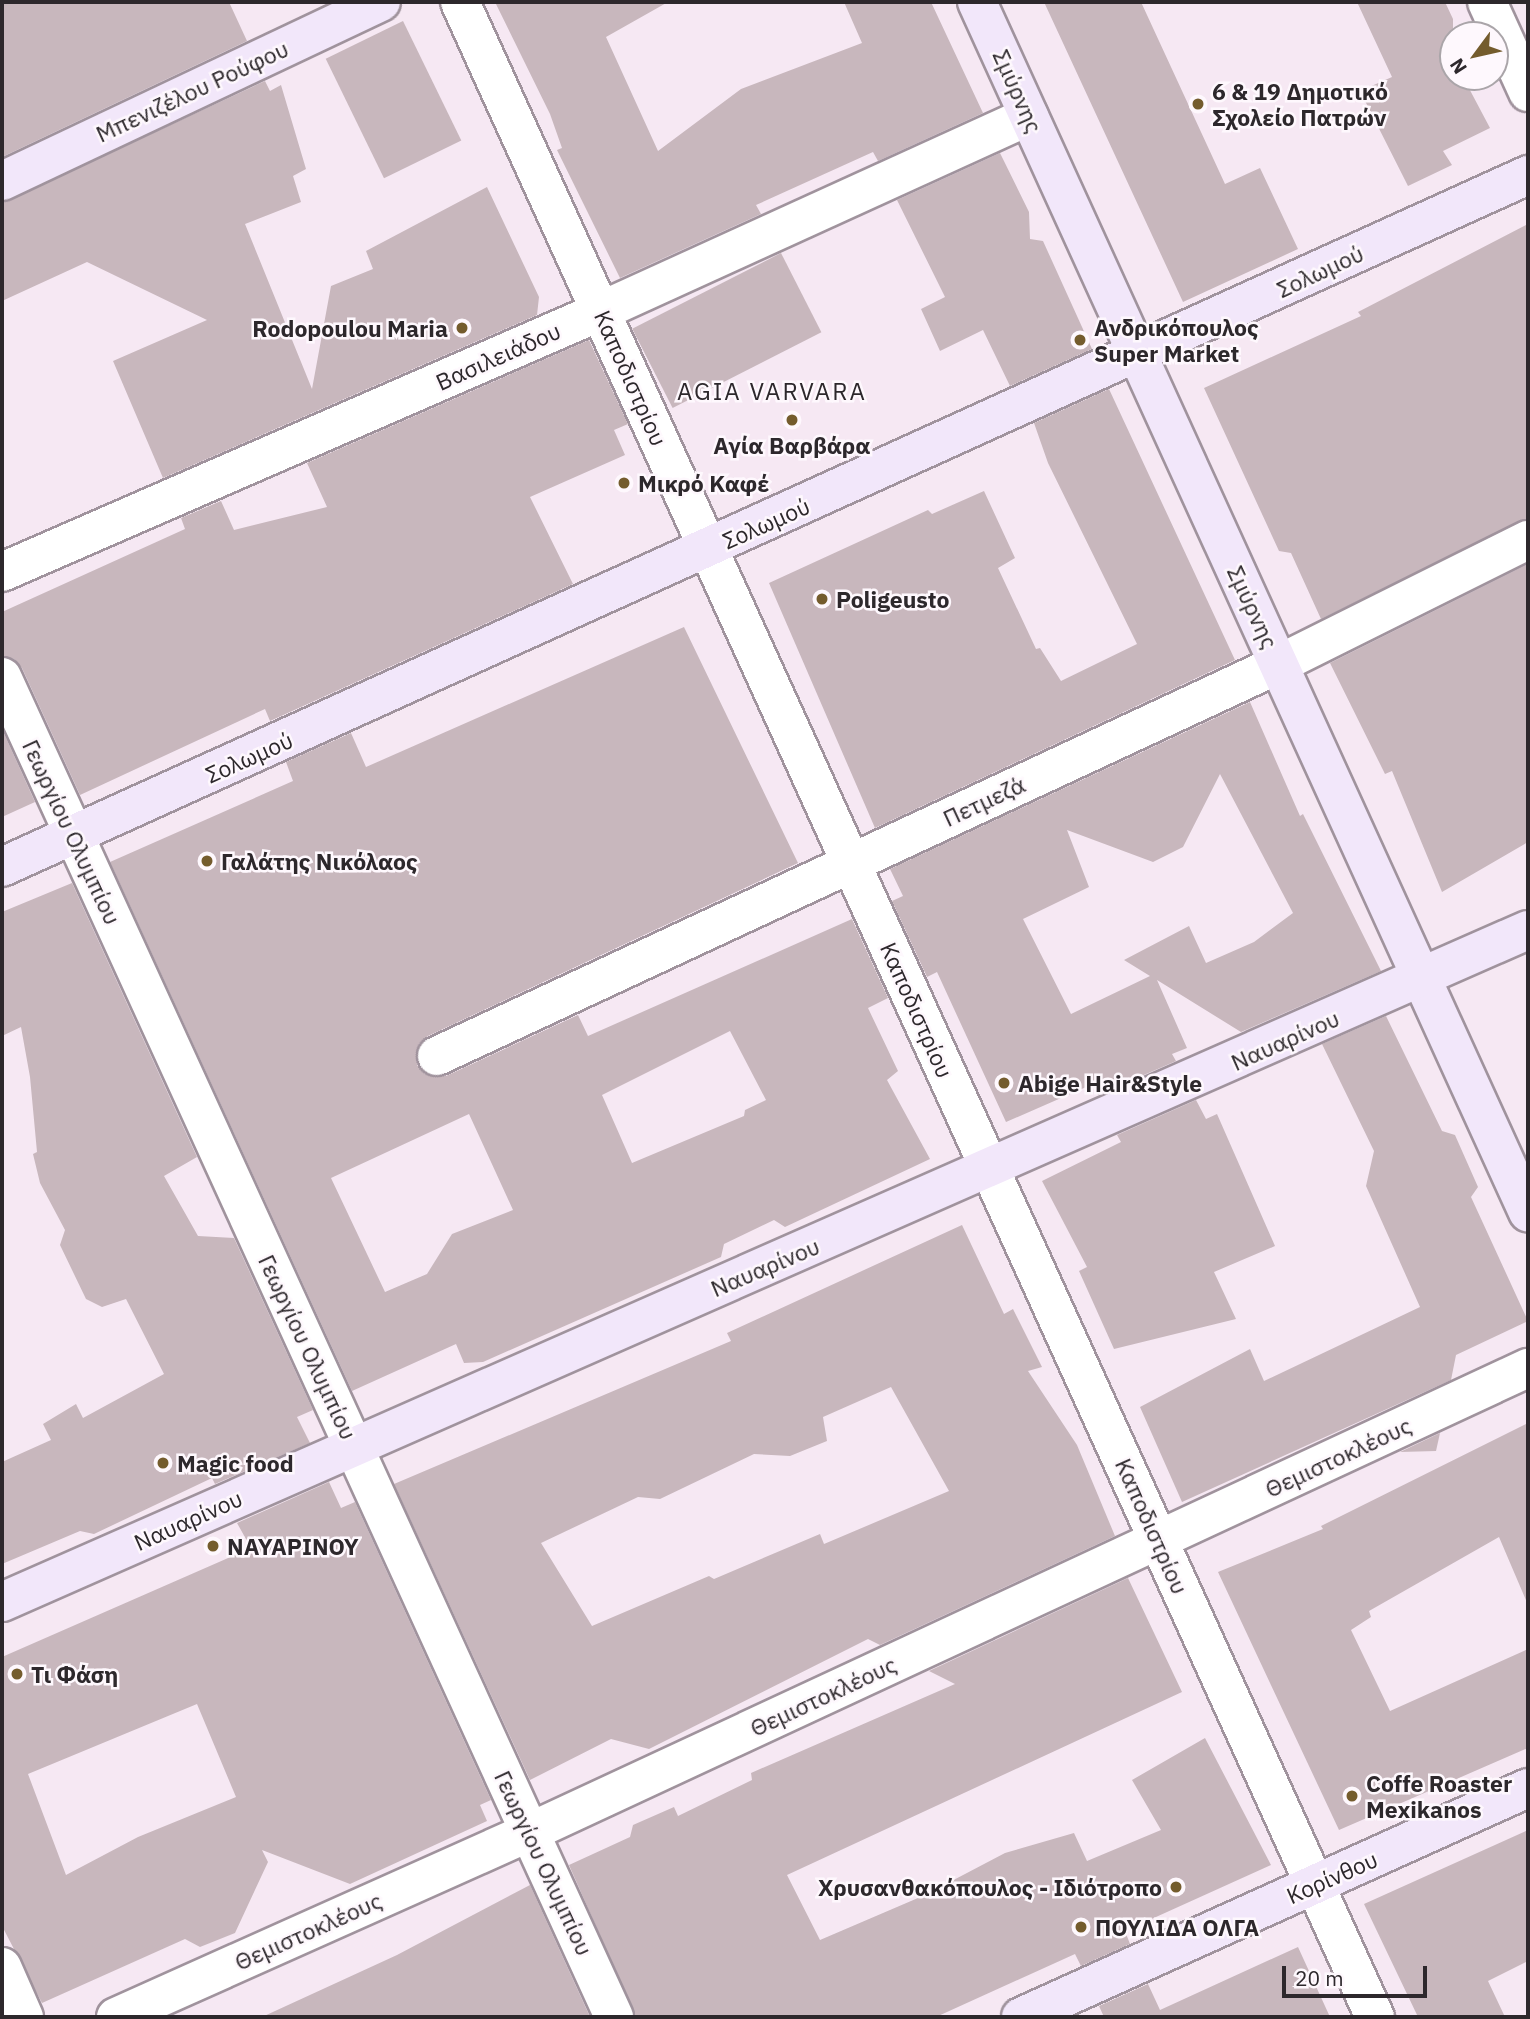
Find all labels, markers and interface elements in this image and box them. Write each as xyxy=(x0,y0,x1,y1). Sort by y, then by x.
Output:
north arrow xyxy=(1439,21,1509,91)
street label: Μπενιζέλου Ρούφου xyxy=(91,34,293,148)
street label: Σμύρνης xyxy=(987,45,1049,137)
text: N xyxy=(1444,54,1472,79)
place label: 6 & 19 Δημοτικό Σχολείο Πατρών xyxy=(1212,77,1388,131)
marker: 6 & 19 Δημοτικό Σχολείο Πατρών xyxy=(1190,96,1206,112)
street label: Σολωμού xyxy=(1272,239,1368,303)
street label: Καποδιστρίου xyxy=(589,306,673,450)
place label: Ανδρικόπουλος Super Market xyxy=(1094,313,1259,367)
place label: Rodopoulou Maria xyxy=(252,314,448,342)
street label: Βασιλειάδου xyxy=(431,316,565,396)
marker: Rodopoulou Maria xyxy=(454,320,470,336)
marker: Ανδρικόπουλος Super Market xyxy=(1072,332,1088,348)
district label: AGIA VARVARA xyxy=(679,378,865,406)
marker: Αγία Βαρβάρα xyxy=(784,412,800,428)
place label: Αγία Βαρβάρα xyxy=(713,431,871,459)
place label: Μικρό Καφέ xyxy=(638,469,770,497)
marker: Μικρό Καφέ xyxy=(616,475,632,491)
street label: Σολωμού xyxy=(718,492,814,554)
street label: Σμύρνης xyxy=(1222,561,1284,653)
place label: Poligeusto xyxy=(836,585,949,613)
marker: Poligeusto xyxy=(814,591,830,607)
street label: Σολωμού xyxy=(201,726,297,788)
street label: Γεωργίου Ολυμπίου xyxy=(17,735,127,929)
street label: Πετμεζά xyxy=(938,770,1030,832)
place label: Γαλάτης Νικόλαος xyxy=(221,847,418,875)
marker: Γαλάτης Νικόλαος xyxy=(199,853,215,869)
street label: Καποδιστρίου xyxy=(875,938,959,1082)
street label: Ναυαρίνου xyxy=(1227,1004,1343,1076)
place label: Abige Hair&Style xyxy=(1018,1069,1202,1097)
marker: Abige Hair&Style xyxy=(996,1075,1012,1091)
street label: Ναυαρίνου xyxy=(706,1232,824,1302)
street label: Γεωργίου Ολυμπίου xyxy=(253,1250,363,1444)
street label: Θεμιστοκλέους xyxy=(1261,1411,1415,1503)
place label: Magic food xyxy=(177,1449,294,1477)
street label: Καποδιστρίου xyxy=(1110,1454,1194,1598)
marker: Magic food xyxy=(155,1455,171,1471)
street label: Ναυαρίνου xyxy=(130,1484,246,1556)
place label: ΝΑΥΑΡΙΝΟΥ xyxy=(227,1532,359,1560)
marker: ΝΑΥΑΡΙΝΟΥ xyxy=(205,1538,221,1554)
street label: Θεμιστοκλέους xyxy=(746,1650,900,1742)
place label: Τι Φάση xyxy=(31,1660,118,1688)
marker: Τι Φάση xyxy=(9,1666,25,1682)
street label: Γεωργίου Ολυμπίου xyxy=(489,1766,599,1960)
place label: Coffe Roaster Mexikanos xyxy=(1366,1769,1512,1823)
marker: Coffe Roaster Mexikanos xyxy=(1344,1788,1360,1804)
street label: Κορίνθου xyxy=(1282,1845,1382,1909)
place label: Χρυσανθακόπουλος - Ιδιότροπο xyxy=(818,1873,1162,1901)
marker: Χρυσανθακόπουλος - Ιδιότροπο xyxy=(1168,1879,1184,1895)
street label: Θεμιστοκλέους xyxy=(230,1886,386,1976)
place label: ΠΟΥΛΙΔΑ ΟΛΓΑ xyxy=(1095,1913,1259,1941)
marker: ΠΟΥΛΙΔΑ ΟΛΓΑ xyxy=(1073,1919,1089,1935)
scale bar xyxy=(1285,1952,1430,1996)
text: 20 m xyxy=(1295,1964,1344,1992)

